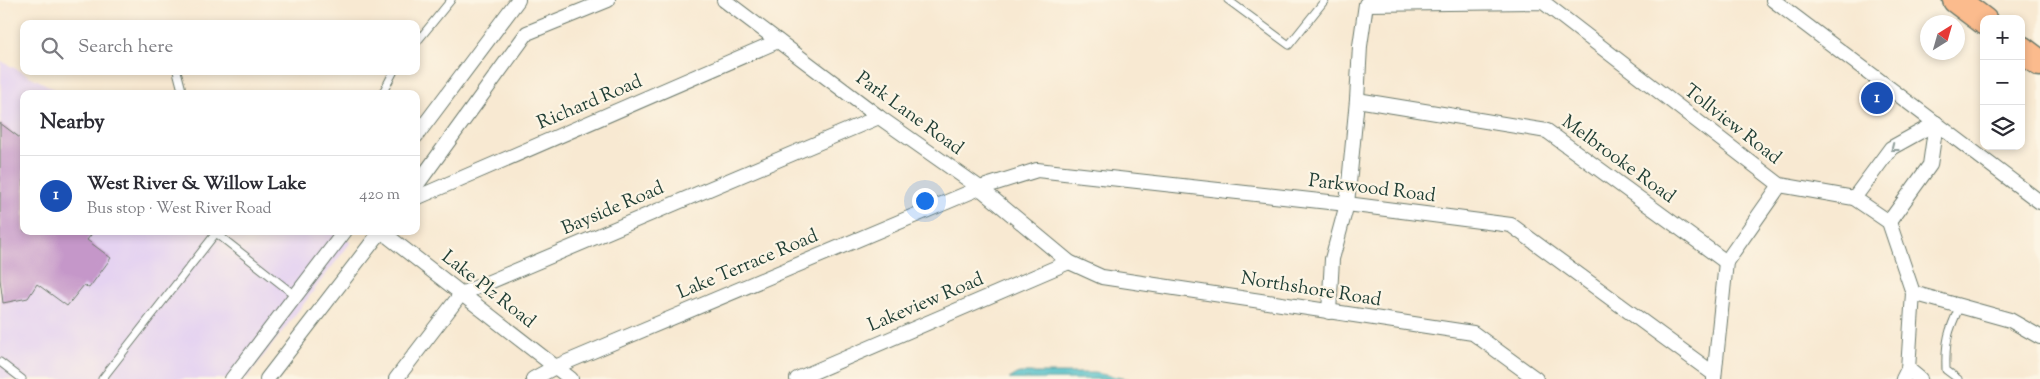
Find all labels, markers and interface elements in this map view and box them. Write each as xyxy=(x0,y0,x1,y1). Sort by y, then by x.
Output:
north arrow xyxy=(1920,15,1965,60)
map controls xyxy=(1980,15,2025,150)
button: + xyxy=(1980,15,2025,60)
search box xyxy=(20,20,420,75)
icon: search xyxy=(38,34,66,62)
text: Search here xyxy=(78,34,173,61)
button: − xyxy=(1980,60,2025,105)
street label: Park Lane Road xyxy=(850,66,969,162)
street label: Richard Road xyxy=(533,69,647,137)
street label: Tollview Road xyxy=(1678,78,1787,172)
pin: 1 xyxy=(1861,79,1893,117)
button: layers xyxy=(1980,105,2025,150)
text: Nearby xyxy=(40,108,105,138)
street label: Melbrooke Road xyxy=(1555,109,1681,211)
one-way arrow xyxy=(1891,142,1900,150)
street label: Parkwood Road xyxy=(1307,168,1437,210)
text: West River & Willow Lake xyxy=(87,171,306,198)
street label: Bayside Road xyxy=(558,175,669,243)
text: 1 xyxy=(53,184,59,207)
text: 420 m xyxy=(359,184,400,207)
your location xyxy=(912,188,938,214)
text: Bus stop · West River Road xyxy=(87,198,272,221)
street label: Lake Terrace Road xyxy=(673,223,823,307)
street label: Lake Plz Road xyxy=(435,245,541,336)
street label: Lakeview Road xyxy=(864,266,988,340)
street label: Northshore Road xyxy=(1239,266,1383,314)

